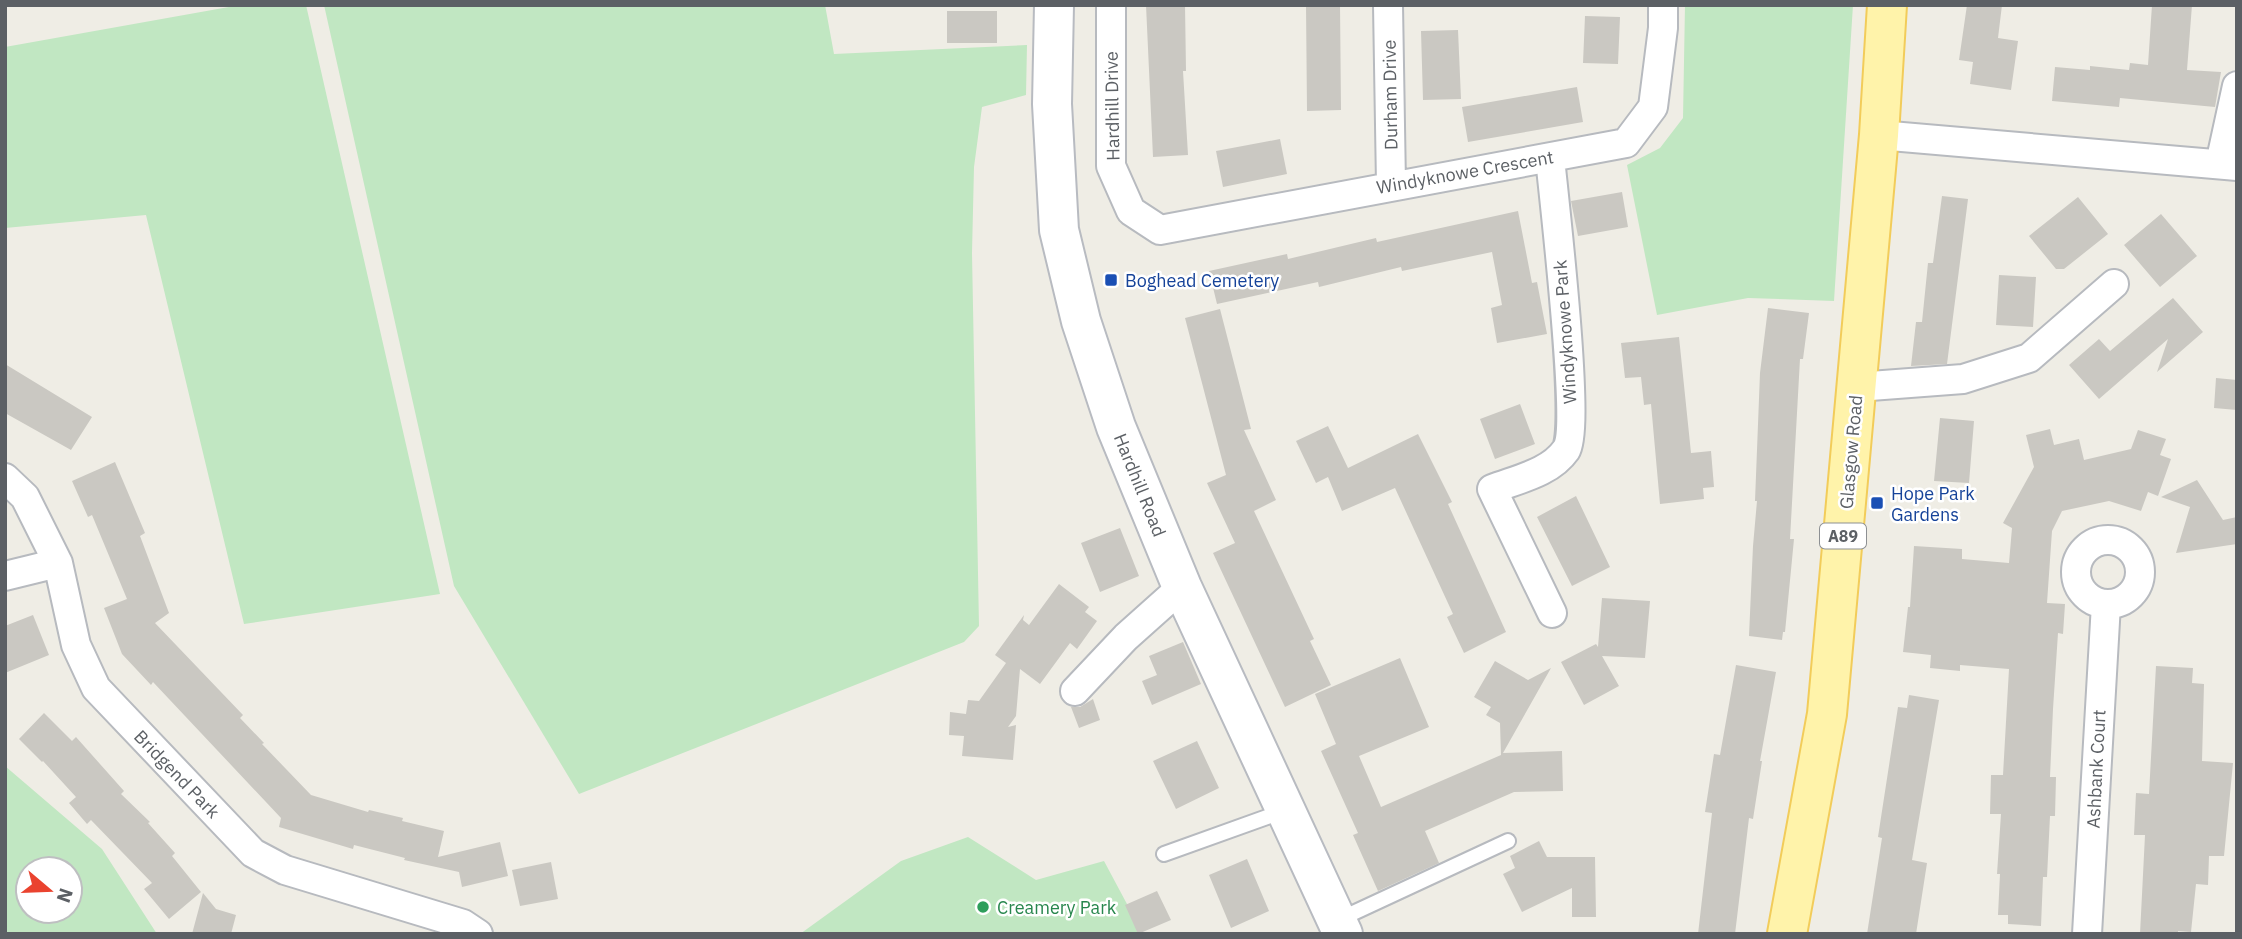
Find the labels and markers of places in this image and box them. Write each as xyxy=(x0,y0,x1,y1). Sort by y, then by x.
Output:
place label: Boghead Cemetery xyxy=(1125,269,1279,292)
marker: Boghead Cemetery xyxy=(1103,272,1119,288)
place label: Hope Park Gardens xyxy=(1891,482,1975,526)
marker: Hope Park Gardens xyxy=(1869,495,1885,511)
place label: Creamery Park xyxy=(997,896,1117,919)
marker: Creamery Park xyxy=(975,899,991,915)

